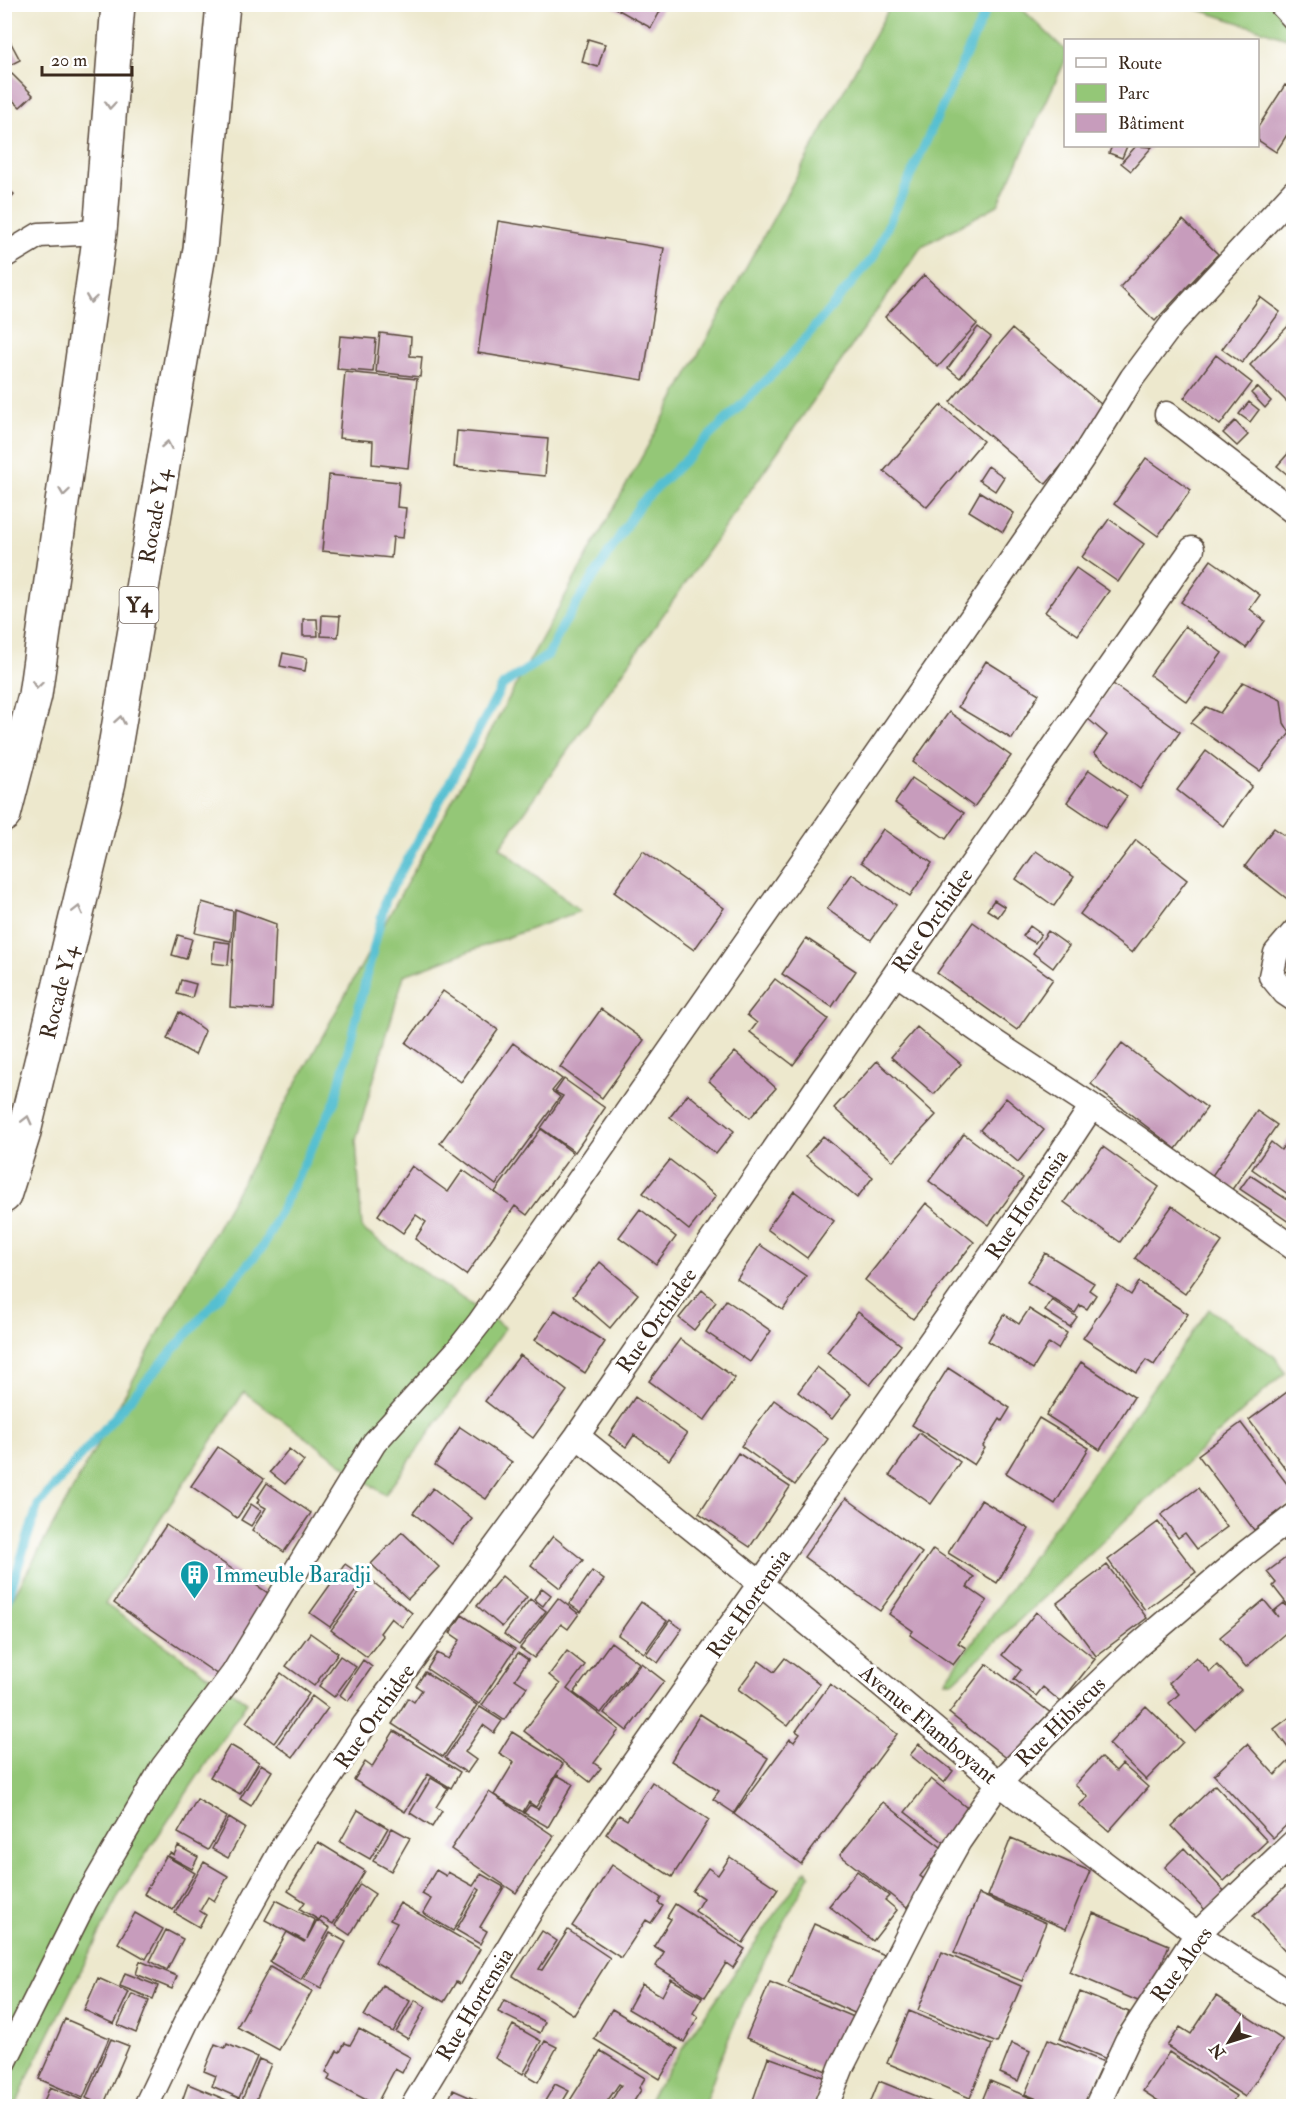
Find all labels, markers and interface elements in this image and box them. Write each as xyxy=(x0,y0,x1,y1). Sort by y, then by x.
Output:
scale bar xyxy=(42,39,132,77)
legend xyxy=(1064,39,1259,147)
text: 20 m xyxy=(51,49,87,72)
text: Route xyxy=(1118,52,1162,75)
text: Parc xyxy=(1118,82,1149,105)
one-way arrow xyxy=(104,100,117,109)
text: Bâtiment xyxy=(1118,112,1184,135)
one-way arrow xyxy=(85,294,97,303)
one-way arrow xyxy=(160,440,172,449)
street label: Rocade Y4 xyxy=(133,466,177,566)
one-way arrow xyxy=(58,487,70,496)
road number: Y4 xyxy=(120,587,158,623)
one-way arrow xyxy=(31,680,43,689)
one-way arrow xyxy=(113,715,126,725)
street label: Rue Orchidee xyxy=(886,863,979,979)
one-way arrow xyxy=(71,905,84,915)
street label: Rocade Y4 xyxy=(34,941,84,1042)
one-way arrow xyxy=(20,1115,33,1125)
street label: Rue Hortensia xyxy=(980,1143,1075,1265)
street label: Rue Orchidee xyxy=(610,1263,703,1379)
street label: Rue Hortensia xyxy=(701,1543,797,1664)
building icon: Immeuble Baradji xyxy=(178,1558,210,1600)
place label: Immeuble Baradji xyxy=(215,1561,371,1589)
street label: Avenue Flamboyant xyxy=(853,1658,1003,1791)
street label: Rue Orchidee xyxy=(328,1659,421,1775)
street label: Rue Hibiscus xyxy=(1010,1671,1112,1773)
street label: Rue Aloes xyxy=(1145,1921,1219,2008)
street label: Rue Hortensia xyxy=(430,1942,520,2066)
north arrow xyxy=(1199,2012,1259,2072)
text: N xyxy=(1205,2038,1231,2063)

